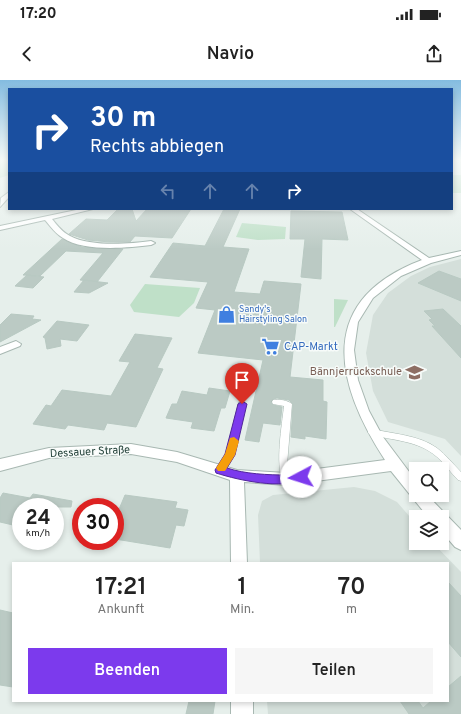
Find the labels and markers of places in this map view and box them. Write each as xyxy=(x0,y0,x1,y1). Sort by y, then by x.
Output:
shop icon: Sandy's Hairstyling Salon xyxy=(216,304,236,324)
place label: Sandy's Hairstyling Salon xyxy=(239,304,307,325)
supermarket icon: CAP-Markt xyxy=(261,337,281,357)
place label: CAP-Markt xyxy=(284,340,338,354)
school or university icon: Bännjerrückschule xyxy=(405,362,425,382)
pin xyxy=(225,363,259,404)
place label: Bännjerrückschule xyxy=(310,365,402,379)

